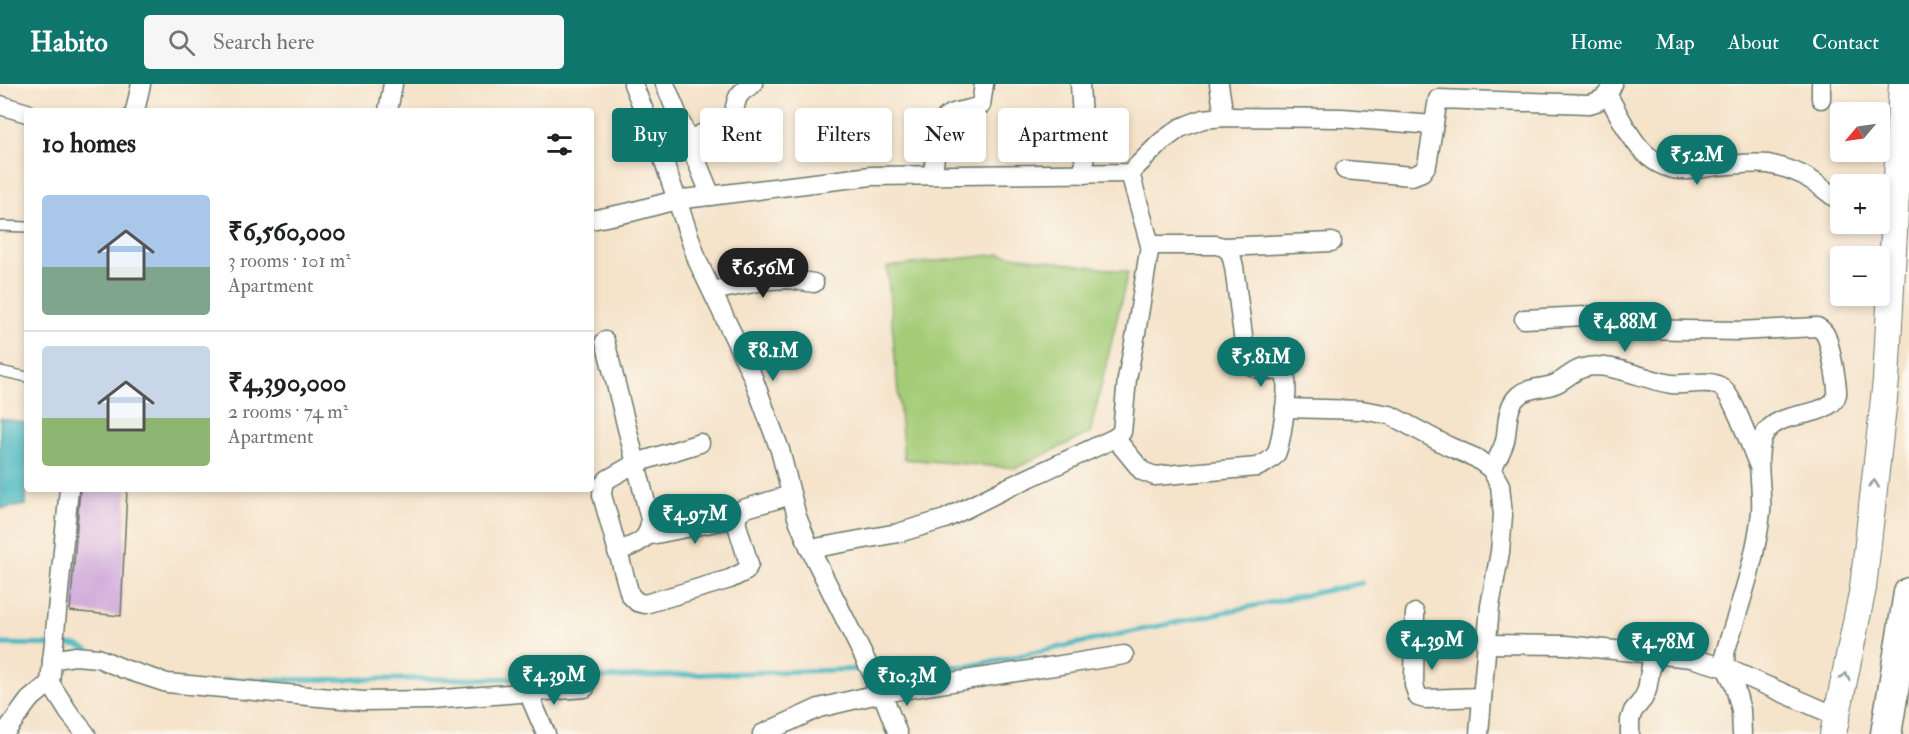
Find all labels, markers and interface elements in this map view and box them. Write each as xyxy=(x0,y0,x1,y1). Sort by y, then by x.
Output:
search box xyxy=(144,15,564,69)
text: Habito xyxy=(30,25,108,60)
icon: search xyxy=(165,26,198,59)
text: Search here xyxy=(213,28,315,56)
text: Home xyxy=(1570,29,1622,56)
text: Map xyxy=(1655,29,1695,56)
text: About xyxy=(1728,29,1779,56)
text: Contact xyxy=(1812,29,1879,56)
north arrow xyxy=(1830,102,1890,162)
map controls xyxy=(1830,102,1890,306)
chip: Buy xyxy=(612,108,688,162)
chip: Rent xyxy=(700,108,783,162)
chip: Filters xyxy=(795,108,892,162)
chip: New xyxy=(904,108,986,162)
chip: Apartment xyxy=(998,108,1129,162)
text: 10 homes xyxy=(42,128,136,160)
icon: filters xyxy=(543,128,576,161)
pin: ₹5.2M xyxy=(1655,135,1739,186)
text: ₹5.2M xyxy=(1670,142,1724,167)
button: + xyxy=(1830,174,1890,234)
text: ₹6,560,000 xyxy=(228,216,346,248)
icon: home xyxy=(90,219,162,291)
button: − xyxy=(1830,246,1890,306)
text: 3 rooms · 101 m² xyxy=(228,248,351,273)
pin: ₹6.56M xyxy=(714,248,812,299)
text: ₹6.56M xyxy=(731,255,795,280)
text: Apartment xyxy=(228,273,313,298)
pin: ₹4.88M xyxy=(1576,302,1674,353)
text: ₹4.88M xyxy=(1593,309,1657,334)
pin: ₹8.1M xyxy=(731,331,815,382)
pin: ₹5.81M xyxy=(1212,337,1310,388)
text: ₹8.1M xyxy=(747,338,799,363)
text: ₹5.81M xyxy=(1231,344,1291,369)
text: ₹4,390,000 xyxy=(228,367,346,399)
icon: home xyxy=(90,370,162,442)
text: 2 rooms · 74 m² xyxy=(228,399,349,424)
text: Apartment xyxy=(228,424,313,449)
one-way arrow xyxy=(1868,480,1880,489)
pin: ₹4.97M xyxy=(646,494,744,545)
text: ₹4.97M xyxy=(662,501,728,526)
pin: ₹4.39M xyxy=(1383,620,1481,671)
pin: ₹4.78M xyxy=(1614,622,1712,673)
text: ₹4.39M xyxy=(1400,627,1464,652)
text: ₹4.78M xyxy=(1631,629,1695,654)
pin: ₹4.39M xyxy=(505,655,603,706)
pin: ₹10.3M xyxy=(858,656,956,707)
text: ₹4.39M xyxy=(522,662,586,687)
text: ₹10.3M xyxy=(877,663,937,688)
one-way arrow xyxy=(1838,672,1851,682)

